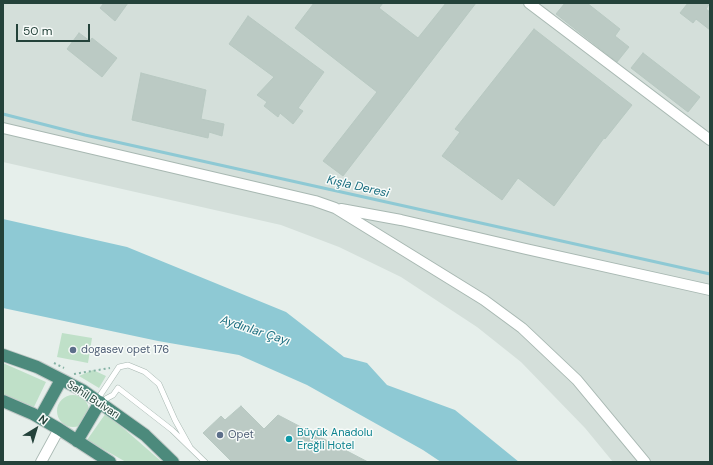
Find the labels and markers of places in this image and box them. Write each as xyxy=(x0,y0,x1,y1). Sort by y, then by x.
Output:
place label: dogasev opet 176 xyxy=(81,343,169,357)
marker: dogasev opet 176 xyxy=(68,345,78,355)
place label: Büyük Anadolu Ereğli Hotel xyxy=(297,426,373,452)
place label: Opet xyxy=(228,428,254,442)
marker: Opet xyxy=(215,430,225,440)
marker: Büyük Anadolu Ereğli Hotel xyxy=(284,434,294,444)

